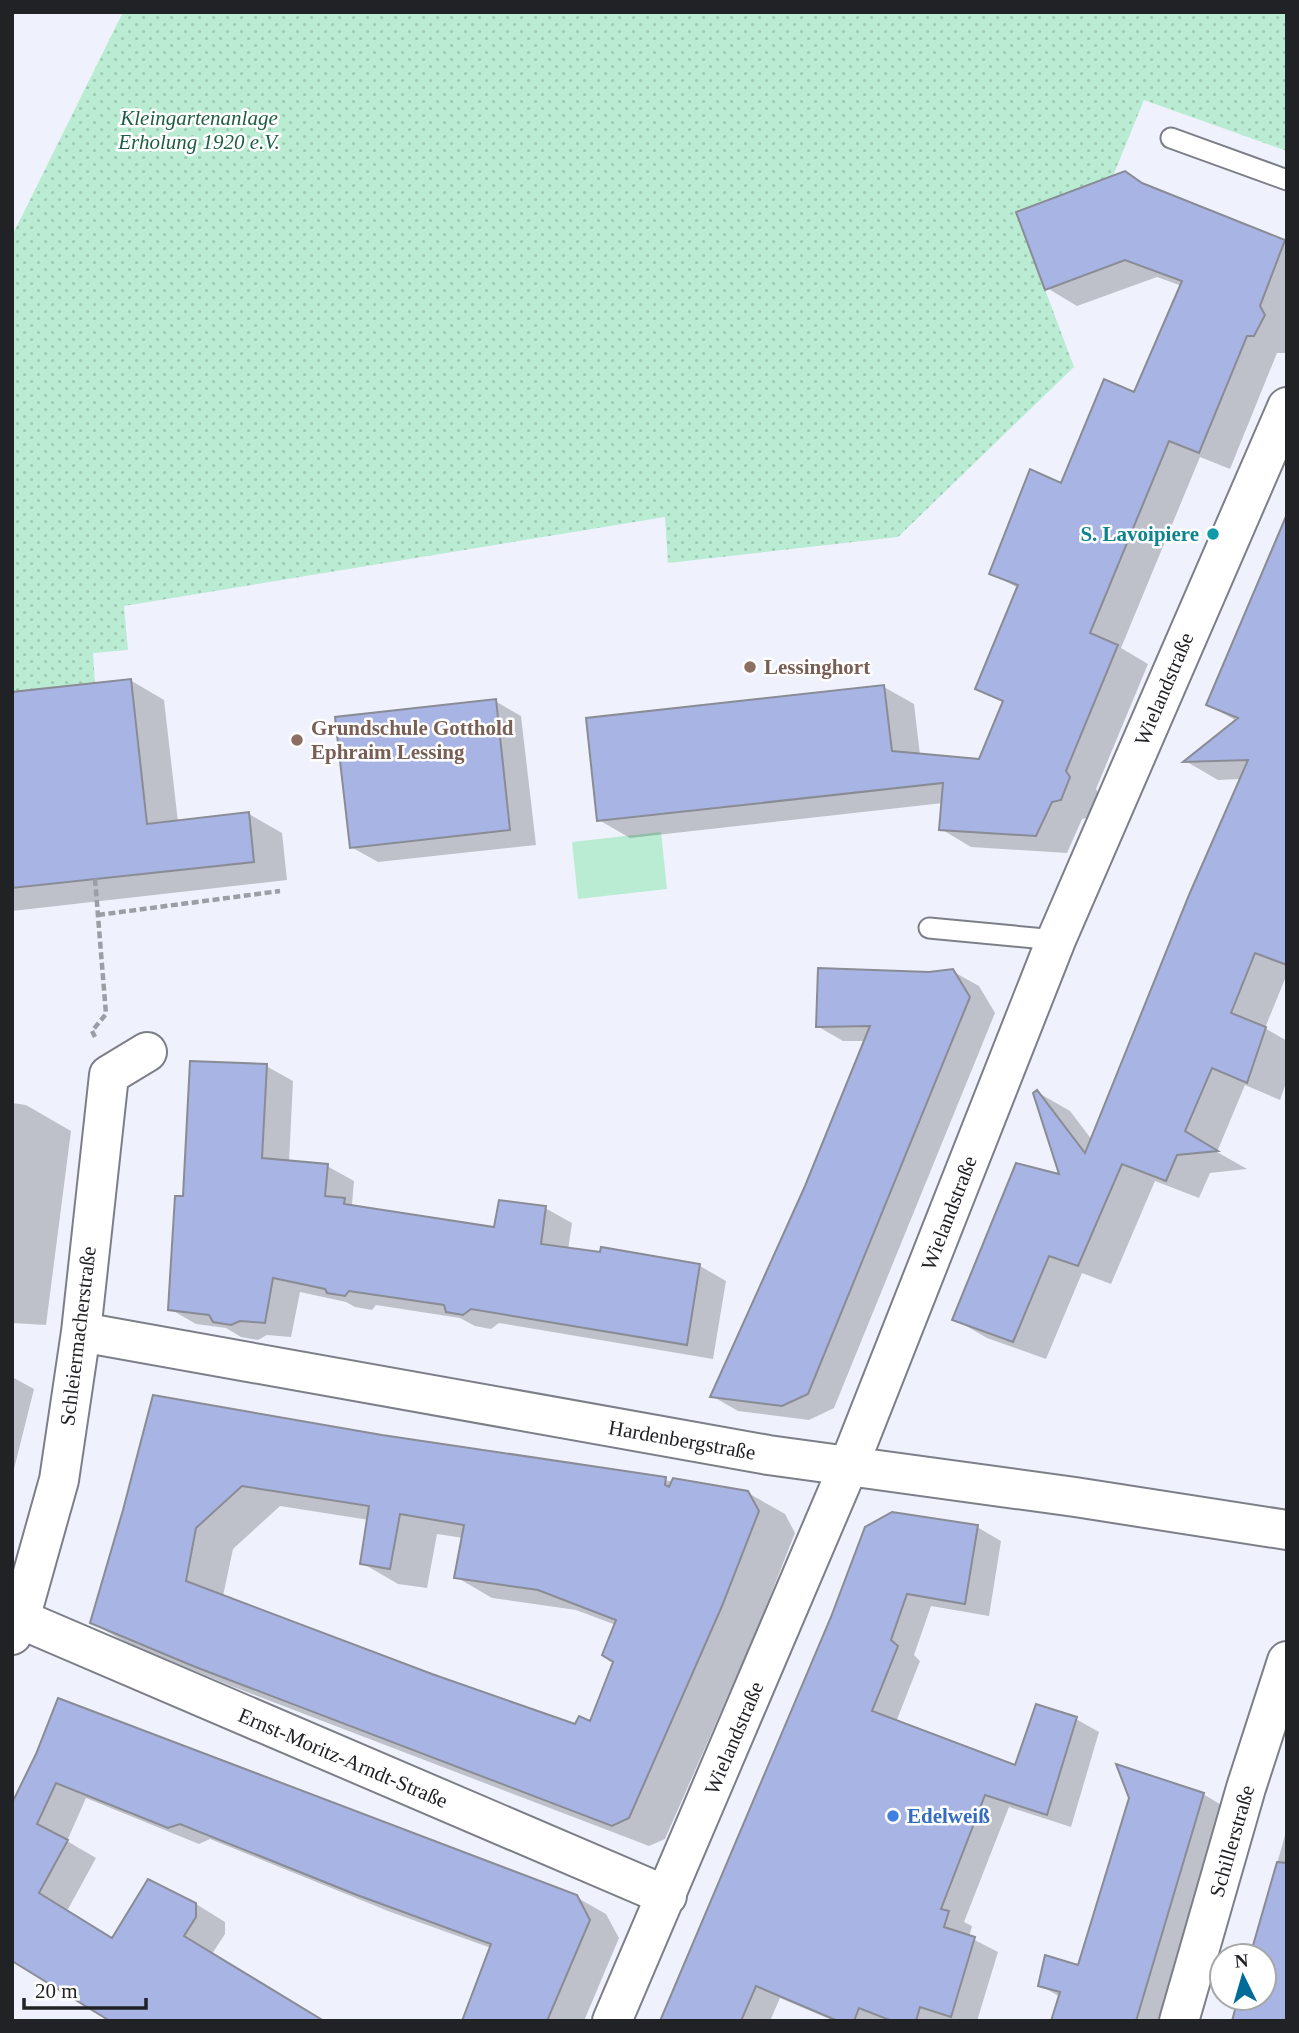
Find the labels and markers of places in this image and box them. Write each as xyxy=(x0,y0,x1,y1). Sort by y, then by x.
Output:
place label: S. Lavoipiere xyxy=(1080,522,1199,546)
marker: S. Lavoipiere xyxy=(1205,526,1221,542)
place label: Lessinghort xyxy=(764,655,870,679)
marker: Lessinghort xyxy=(742,659,758,675)
place label: Grundschule Gotthold Ephraim Lessing xyxy=(311,716,514,764)
marker: Grundschule Gotthold Ephraim Lessing xyxy=(289,732,305,748)
place label: Edelweiß xyxy=(907,1804,990,1828)
marker: Edelweiß xyxy=(885,1808,901,1824)

